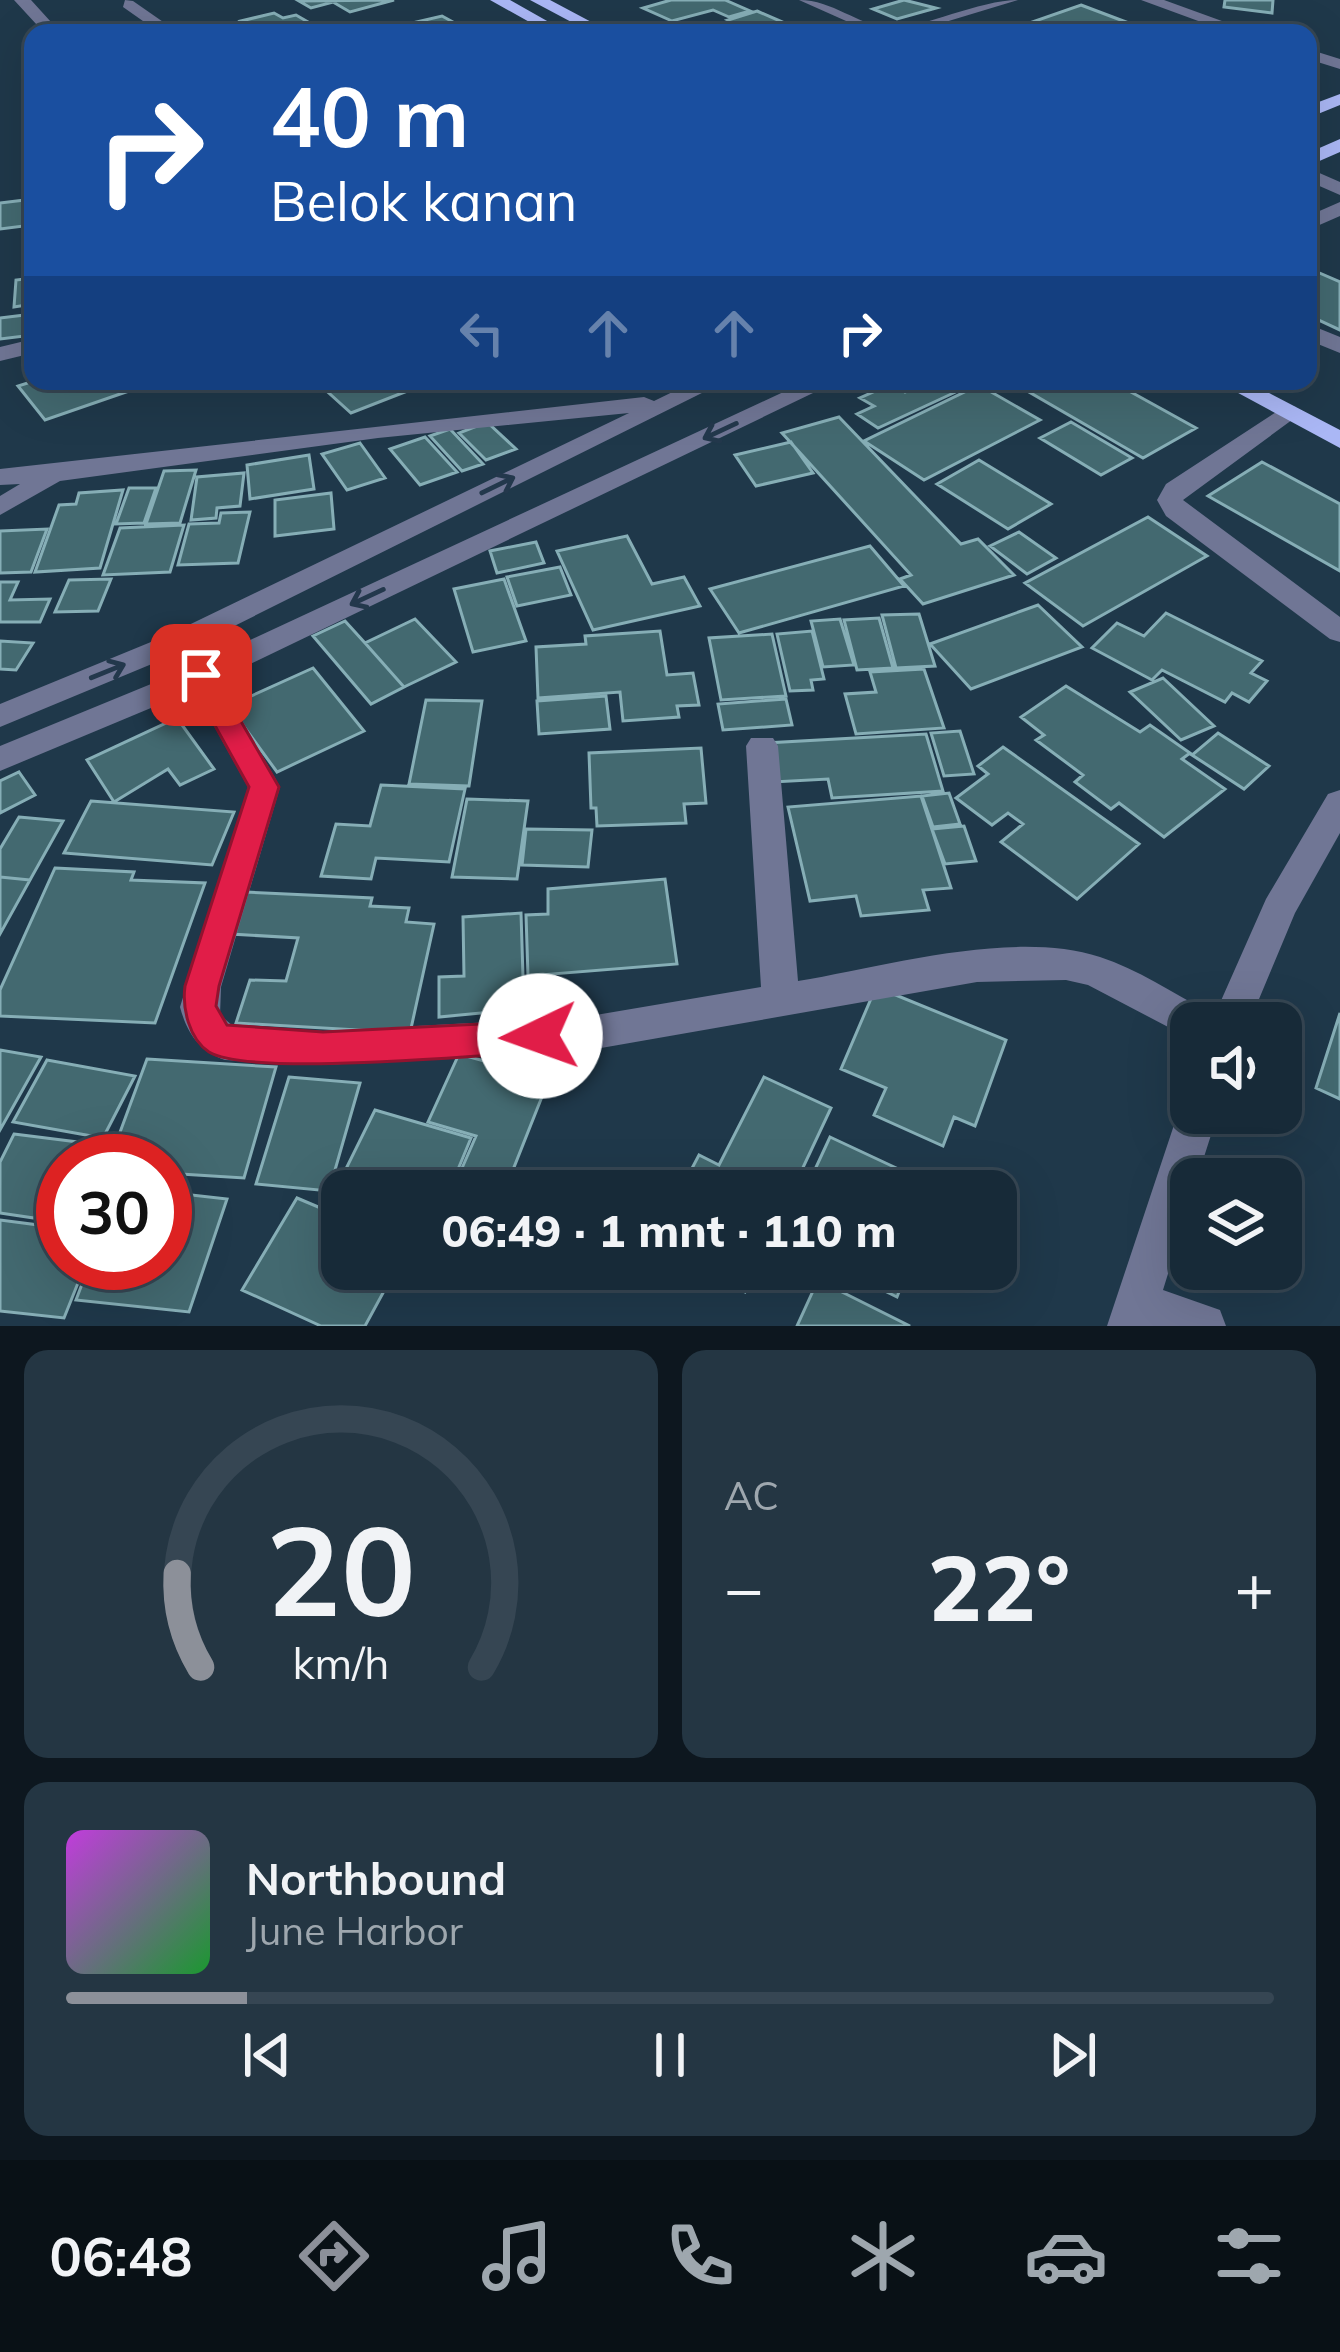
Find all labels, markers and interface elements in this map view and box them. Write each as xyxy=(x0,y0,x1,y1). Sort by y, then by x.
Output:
text: 40 m xyxy=(270,63,469,168)
icon: right xyxy=(72,72,228,228)
text: Belok kanan xyxy=(270,167,577,235)
icon: left xyxy=(449,300,515,366)
icon: ahead xyxy=(575,300,641,366)
icon: ahead xyxy=(701,300,767,366)
icon: right xyxy=(827,300,893,366)
one-way arrow xyxy=(703,421,739,443)
one-way arrow xyxy=(479,473,515,495)
one-way arrow xyxy=(350,587,386,609)
pin xyxy=(150,624,252,726)
icon: arrive xyxy=(168,642,234,708)
one-way arrow xyxy=(89,659,126,680)
position arrow xyxy=(477,973,603,1099)
map controls xyxy=(1170,1002,1302,1290)
button: sound xyxy=(1170,1002,1302,1134)
speed limit sign: 30 xyxy=(36,1134,192,1290)
button: layers xyxy=(1170,1158,1302,1290)
text: 06:49 · 1 mnt · 110 m xyxy=(442,1202,896,1258)
text: AC xyxy=(724,1471,779,1520)
text: 20 xyxy=(266,1491,416,1647)
text: 22° xyxy=(928,1531,1070,1644)
text: − xyxy=(724,1546,764,1629)
text: + xyxy=(1234,1546,1274,1629)
text: km/h xyxy=(292,1636,390,1690)
text: Northbound xyxy=(246,1850,506,1906)
text: June Harbor xyxy=(246,1906,463,1955)
icon: previous xyxy=(234,2022,300,2088)
icon: pause xyxy=(637,2022,703,2088)
icon: next xyxy=(1040,2022,1106,2088)
icon: directions xyxy=(292,2214,376,2298)
icon: music xyxy=(475,2214,559,2298)
icon: phone xyxy=(658,2214,742,2298)
icon: climate xyxy=(841,2214,925,2298)
icon: car xyxy=(1024,2214,1108,2298)
icon: filters xyxy=(1207,2214,1291,2298)
text: 06:48 xyxy=(50,2222,193,2290)

